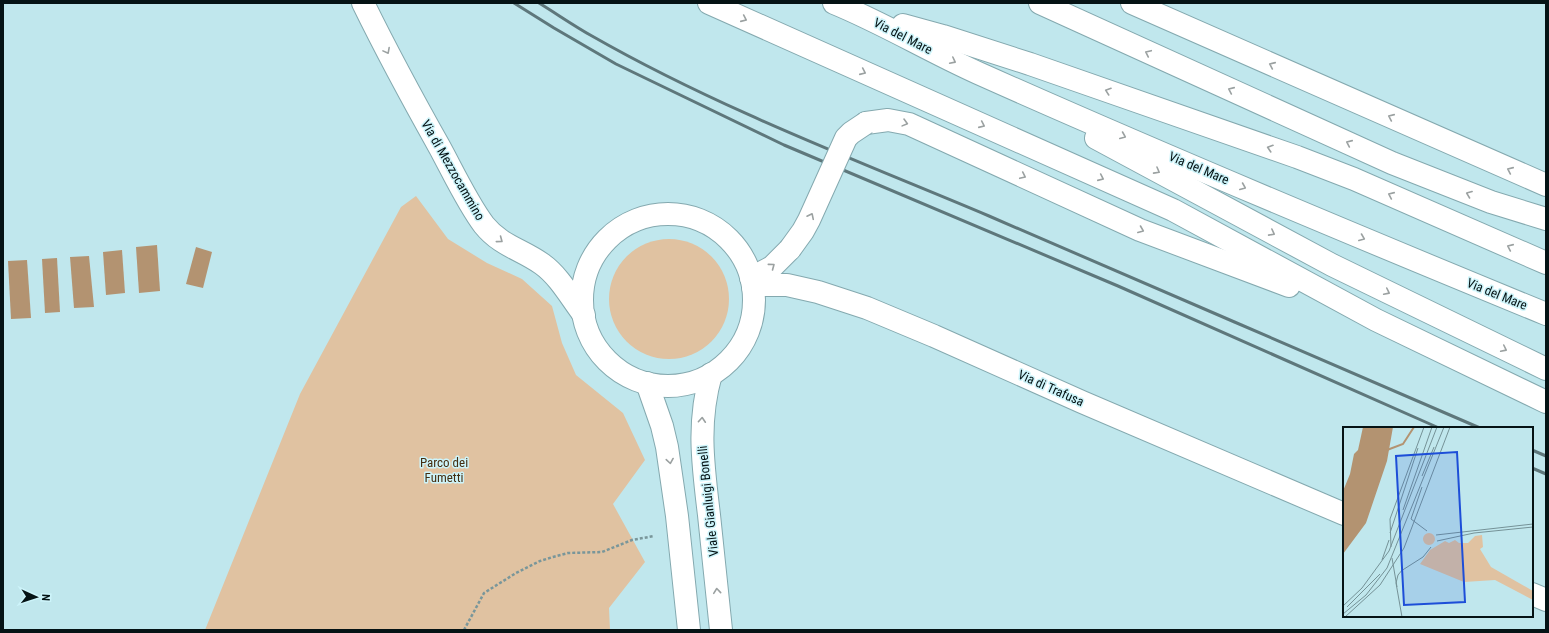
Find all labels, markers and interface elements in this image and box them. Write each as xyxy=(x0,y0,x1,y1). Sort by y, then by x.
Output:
one-way arrow xyxy=(740,14,748,22)
street label: Via del Mare xyxy=(871,15,935,57)
one-way arrow xyxy=(383,47,390,54)
one-way arrow xyxy=(1145,50,1152,58)
one-way arrow xyxy=(949,56,956,64)
one-way arrow xyxy=(1269,61,1276,69)
one-way arrow xyxy=(859,68,866,76)
one-way arrow xyxy=(1227,87,1235,95)
one-way arrow xyxy=(1104,88,1111,96)
one-way arrow xyxy=(1388,114,1396,122)
street label: Via di Mezzocammino xyxy=(418,117,488,223)
one-way arrow xyxy=(902,118,908,126)
one-way arrow xyxy=(977,120,985,128)
one-way arrow xyxy=(1120,131,1127,139)
one-way arrow xyxy=(1346,140,1353,148)
one-way arrow xyxy=(1267,144,1274,153)
street label: Via del Mare xyxy=(1167,149,1231,187)
one-way arrow xyxy=(1153,166,1161,174)
one-way arrow xyxy=(1507,166,1514,174)
one-way arrow xyxy=(1019,171,1027,179)
one-way arrow xyxy=(1096,173,1104,181)
one-way arrow xyxy=(1238,182,1246,190)
one-way arrow xyxy=(1466,190,1473,198)
one-way arrow xyxy=(1388,192,1396,200)
one-way arrow xyxy=(806,213,814,220)
one-way arrow xyxy=(1137,225,1145,233)
one-way arrow xyxy=(1267,228,1275,236)
one-way arrow xyxy=(1359,234,1366,242)
one-way arrow xyxy=(496,235,503,243)
one-way arrow xyxy=(1507,244,1515,252)
one-way arrow xyxy=(768,264,775,271)
street label: Via del Mare xyxy=(1465,275,1529,313)
one-way arrow xyxy=(1383,287,1391,295)
one-way arrow xyxy=(1500,344,1508,352)
street label: Via di Trafusa xyxy=(1016,367,1086,409)
one-way arrow xyxy=(698,417,707,423)
inset map xyxy=(1343,427,1533,617)
street label: Viale Gianluigi Bonelli xyxy=(695,445,721,557)
park label: Parco dei Fumetti xyxy=(420,455,468,485)
one-way arrow xyxy=(665,458,673,464)
north arrow xyxy=(16,577,56,617)
one-way arrow xyxy=(713,588,722,594)
text: N xyxy=(39,594,52,601)

